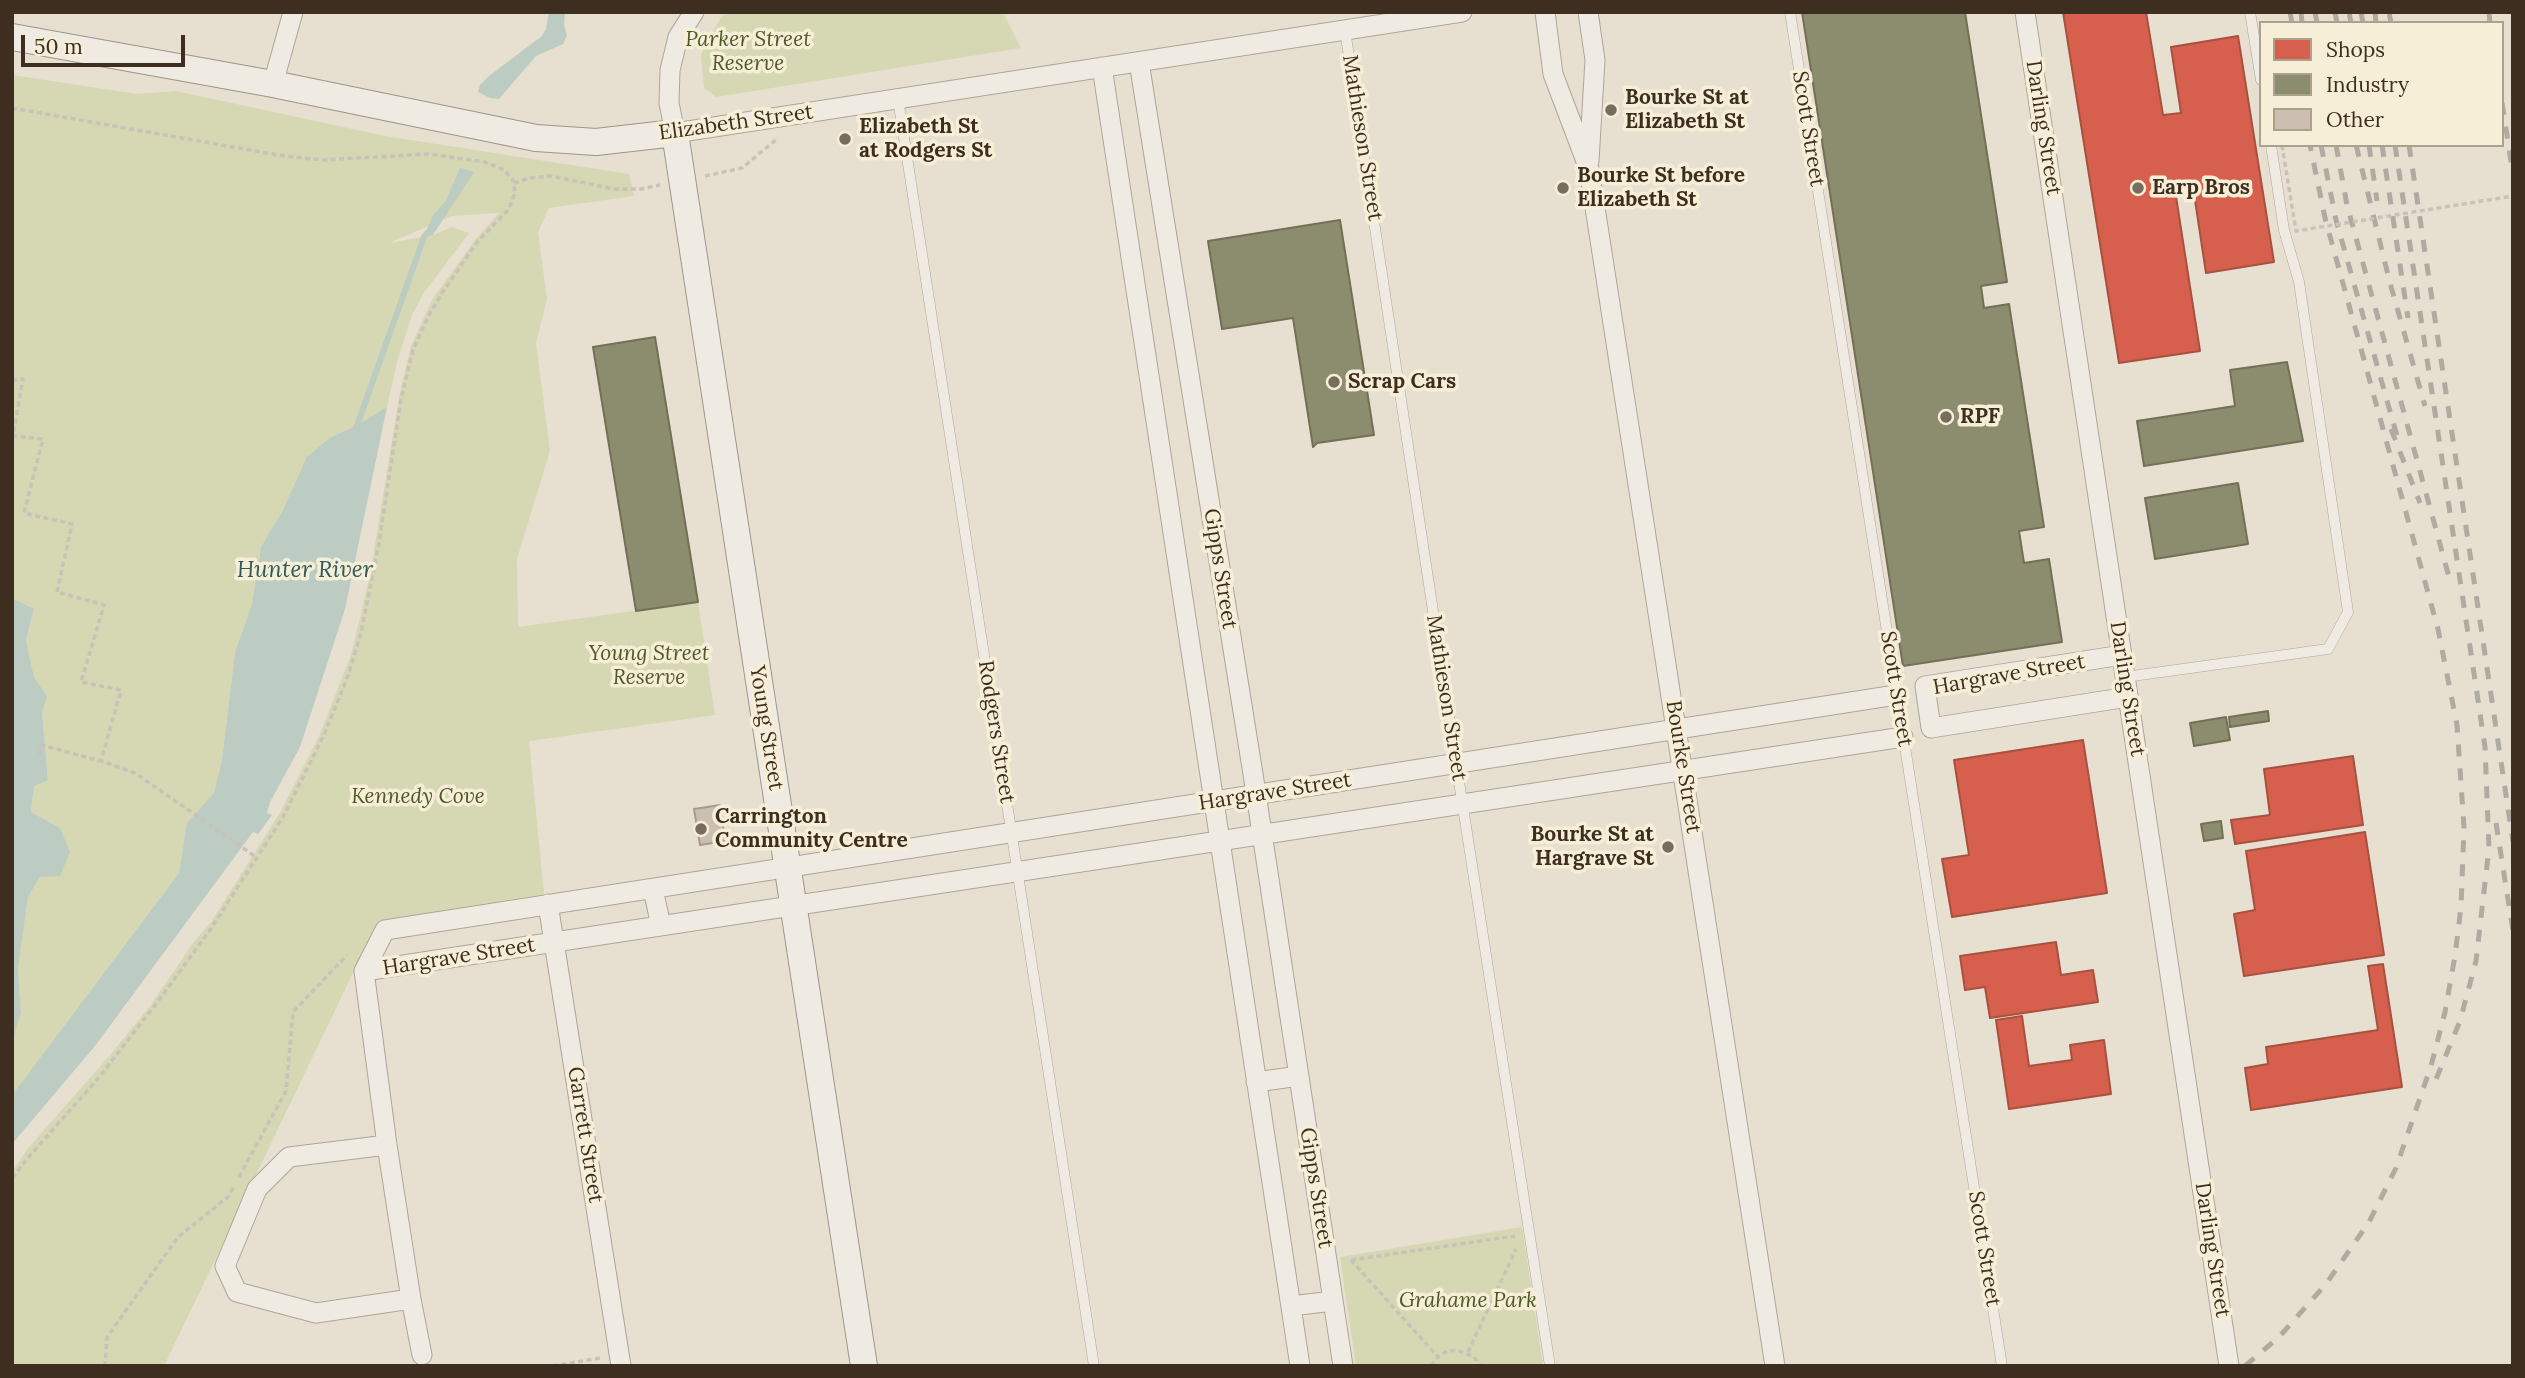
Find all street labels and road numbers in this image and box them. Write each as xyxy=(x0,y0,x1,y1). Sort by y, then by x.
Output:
street label: Mathieson Street xyxy=(1336,53,1388,223)
street label: Darling Street xyxy=(2020,59,2066,197)
street label: Scott Street xyxy=(1786,69,1830,189)
street label: Elizabeth Street xyxy=(657,100,815,146)
street label: Gipps Street xyxy=(1198,507,1242,631)
street label: Mathieson Street xyxy=(1420,613,1472,783)
street label: Darling Street xyxy=(2104,620,2150,758)
street label: Scott Street xyxy=(1874,629,1918,749)
street label: Hargrave Street xyxy=(1931,649,2087,701)
street label: Rodgers Street xyxy=(972,659,1020,805)
street label: Young Street xyxy=(744,664,788,792)
street label: Bourke Street xyxy=(1660,699,1706,835)
street label: Hargrave Street xyxy=(1197,768,1353,816)
street label: Hargrave Street xyxy=(381,933,537,981)
street label: Garrett Street xyxy=(562,1065,608,1205)
street label: Gipps Street xyxy=(1294,1126,1338,1250)
street label: Darling Street xyxy=(2189,1181,2235,1319)
street label: Scott Street xyxy=(1962,1189,2006,1309)

